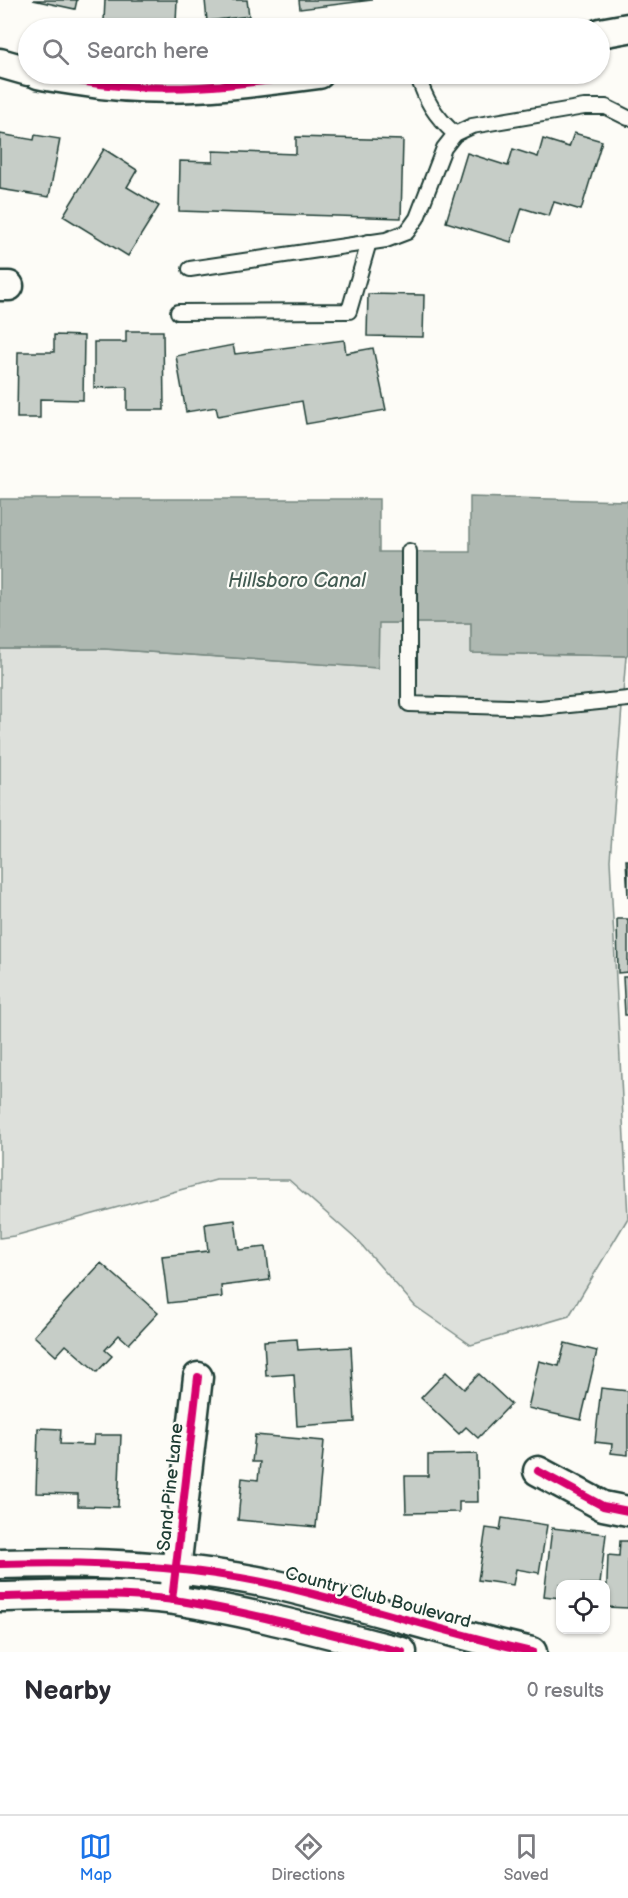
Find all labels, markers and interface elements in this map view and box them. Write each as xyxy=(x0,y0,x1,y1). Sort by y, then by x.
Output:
search box xyxy=(18,18,610,84)
icon: search xyxy=(39,35,72,68)
text: Search here xyxy=(87,38,209,65)
water label: Hillsboro Canal xyxy=(228,569,367,593)
street label: Sand Pine Lane xyxy=(153,1422,188,1552)
street label: Country Club Boulevard xyxy=(283,1563,473,1632)
map controls xyxy=(556,1580,610,1634)
button: locate xyxy=(556,1580,610,1634)
text: Nearby xyxy=(24,1676,111,1707)
text: 0 results xyxy=(527,1679,604,1703)
tab: Map xyxy=(79,1830,112,1885)
tab: Directions xyxy=(271,1830,345,1885)
tab: Saved xyxy=(504,1830,549,1885)

